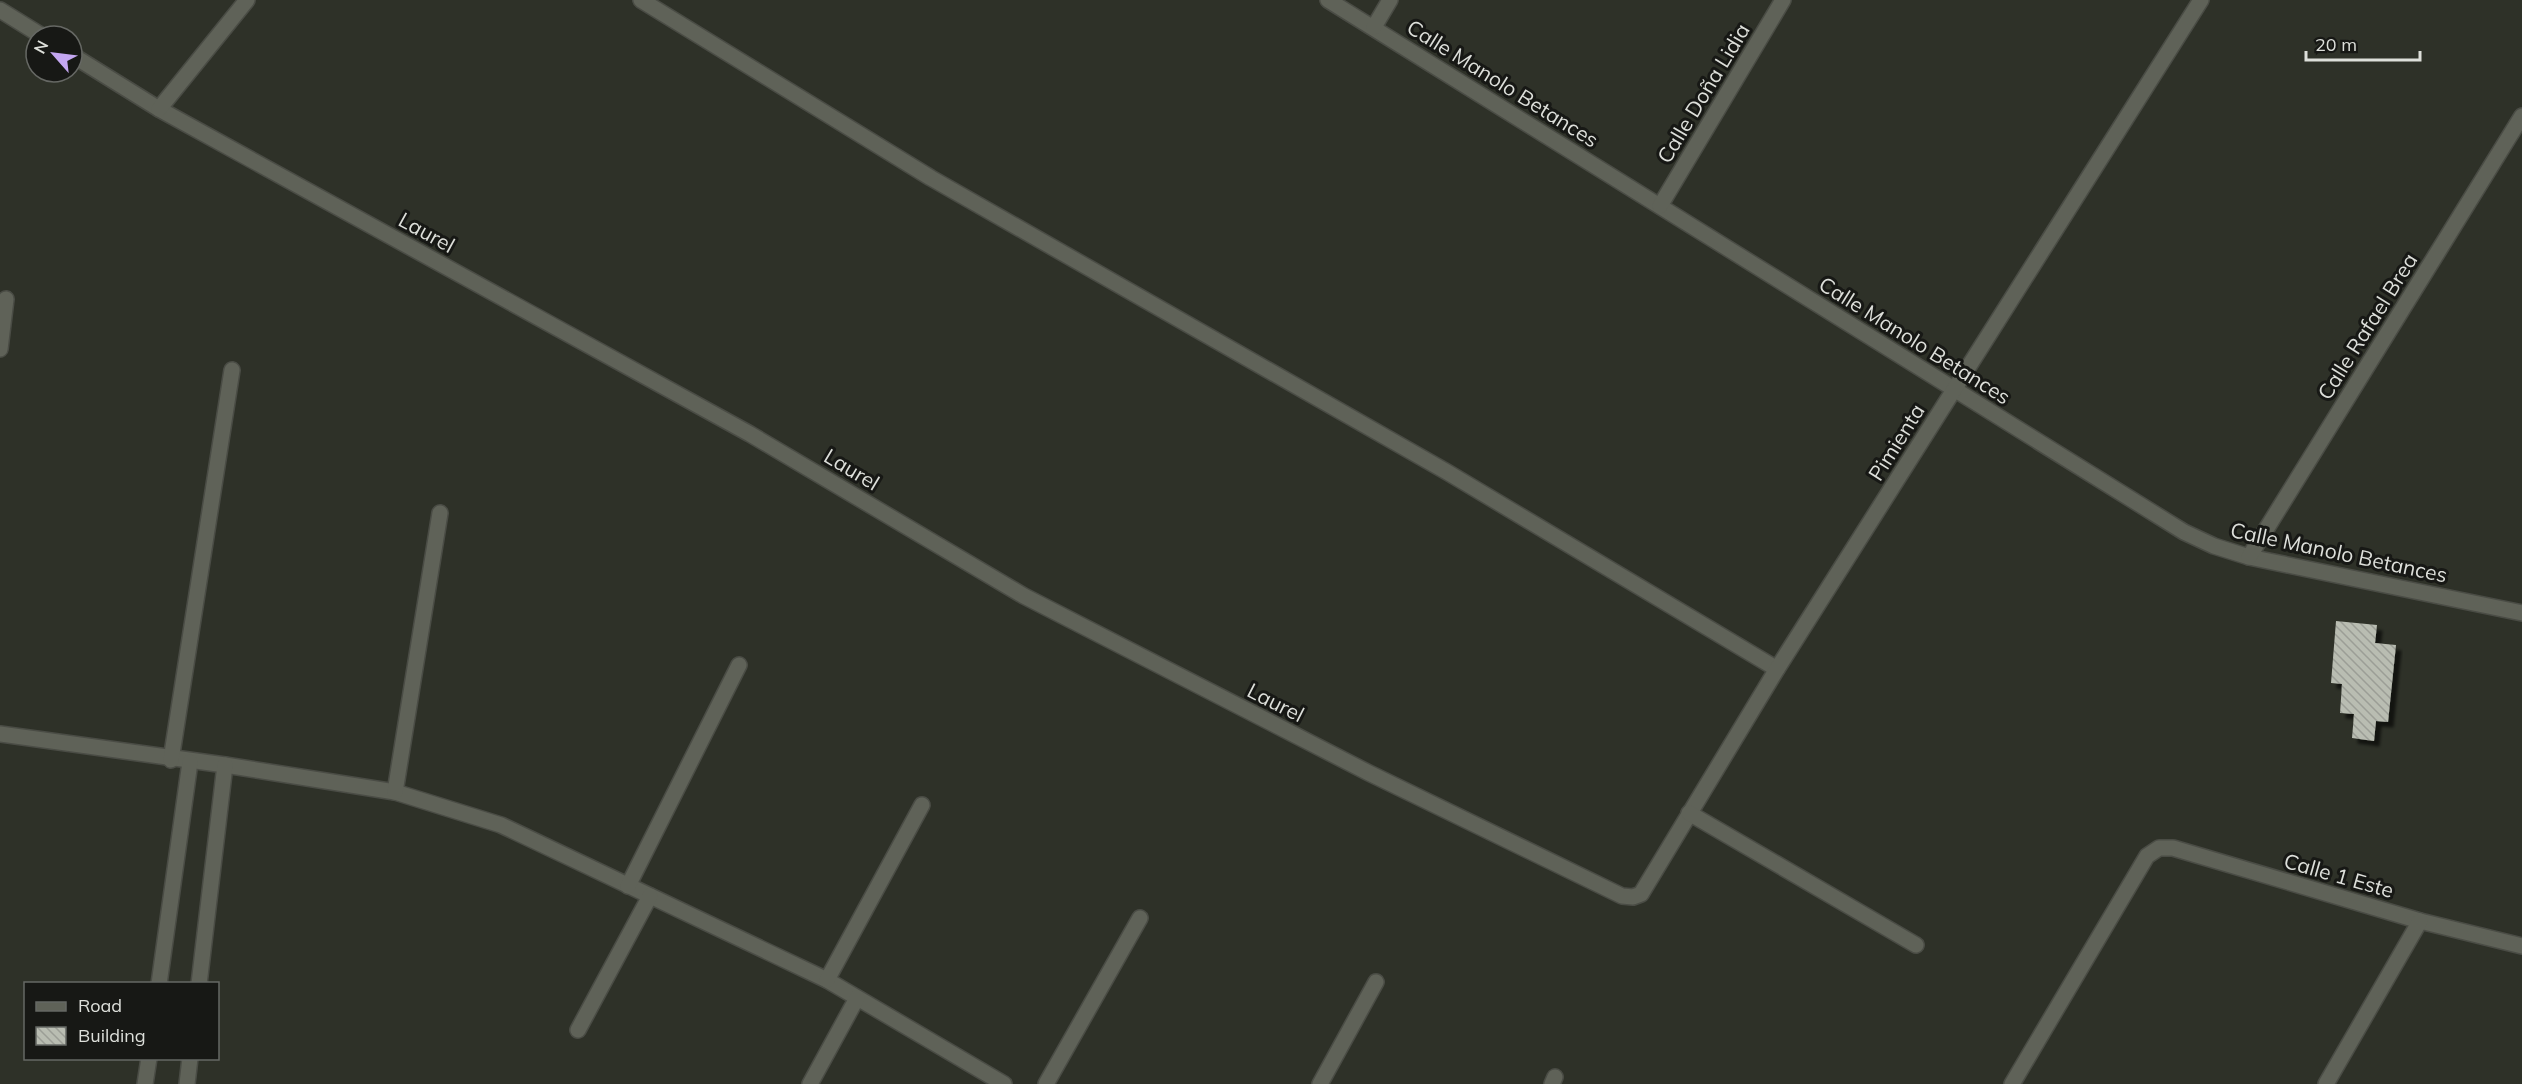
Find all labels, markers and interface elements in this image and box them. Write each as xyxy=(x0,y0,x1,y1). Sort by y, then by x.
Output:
street label: Calle Manolo Betances xyxy=(1402,13,1604,153)
street label: Calle Doña Lidia xyxy=(1651,18,1755,168)
north arrow xyxy=(24,24,84,84)
scale bar xyxy=(2306,24,2420,62)
text: 20 m xyxy=(2315,33,2357,56)
text: N xyxy=(29,37,52,57)
street label: Laurel xyxy=(394,206,460,258)
street label: Calle Rafael Brea xyxy=(2311,248,2423,404)
street label: Calle Manolo Betances xyxy=(1814,270,2016,410)
street label: Pimienta xyxy=(1862,399,1930,485)
street label: Laurel xyxy=(820,442,884,496)
street label: Calle Manolo Betances xyxy=(2228,516,2450,588)
street label: Laurel xyxy=(1243,677,1309,727)
street label: Calle 1 Este xyxy=(2281,847,2397,903)
legend xyxy=(24,982,219,1060)
text: Road xyxy=(78,994,122,1017)
text: Building xyxy=(78,1024,146,1047)

